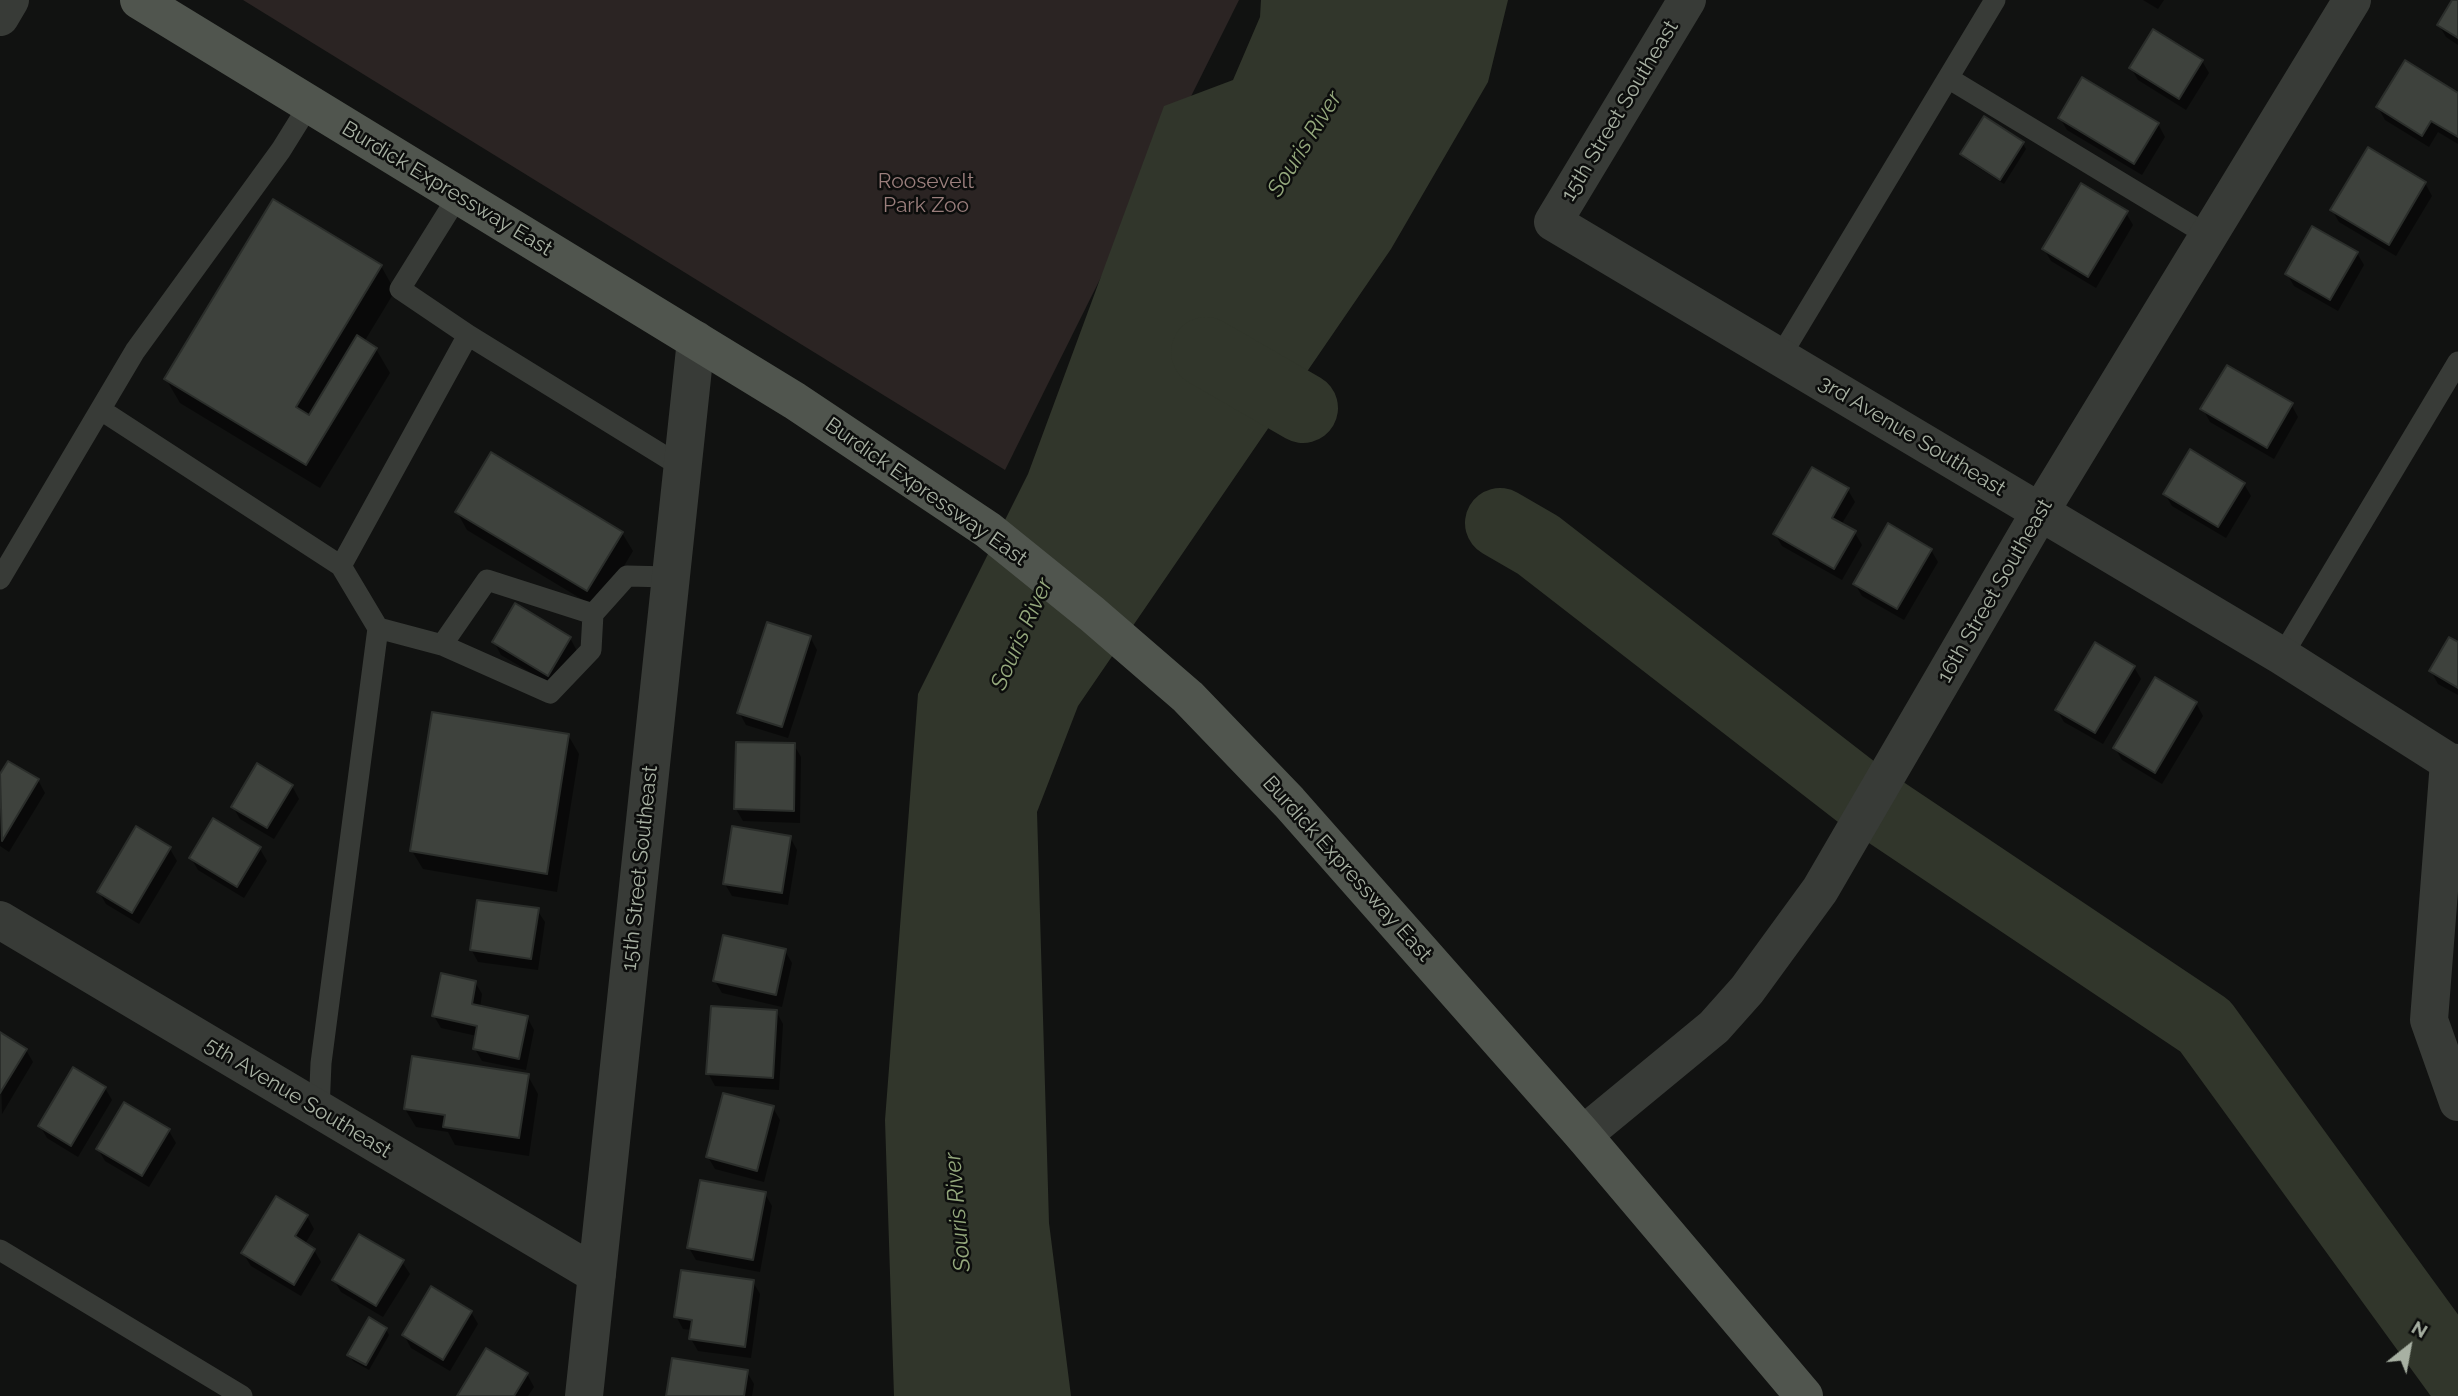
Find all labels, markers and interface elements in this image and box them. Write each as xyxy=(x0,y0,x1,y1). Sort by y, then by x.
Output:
street label: 15th Street Southeast xyxy=(1556,16,1684,206)
water label: Souris River xyxy=(1262,86,1348,202)
street label: Burdick Expressway East xyxy=(337,116,557,262)
park label: Roosevelt Park Zoo xyxy=(878,169,974,219)
street label: 3rd Avenue Southeast xyxy=(1814,370,2010,502)
street label: Burdick Expressway East xyxy=(820,413,1032,571)
street label: 16th Street Southeast xyxy=(1932,495,2058,687)
water label: Souris River xyxy=(985,574,1059,694)
street label: 15th Street Southeast xyxy=(617,764,663,972)
street label: Burdick Expressway East xyxy=(1257,771,1437,967)
street label: 5th Avenue Southeast xyxy=(200,1032,396,1164)
water label: Souris River xyxy=(939,1151,977,1273)
north arrow xyxy=(2374,1312,2444,1382)
text: N xyxy=(2408,1316,2432,1342)

